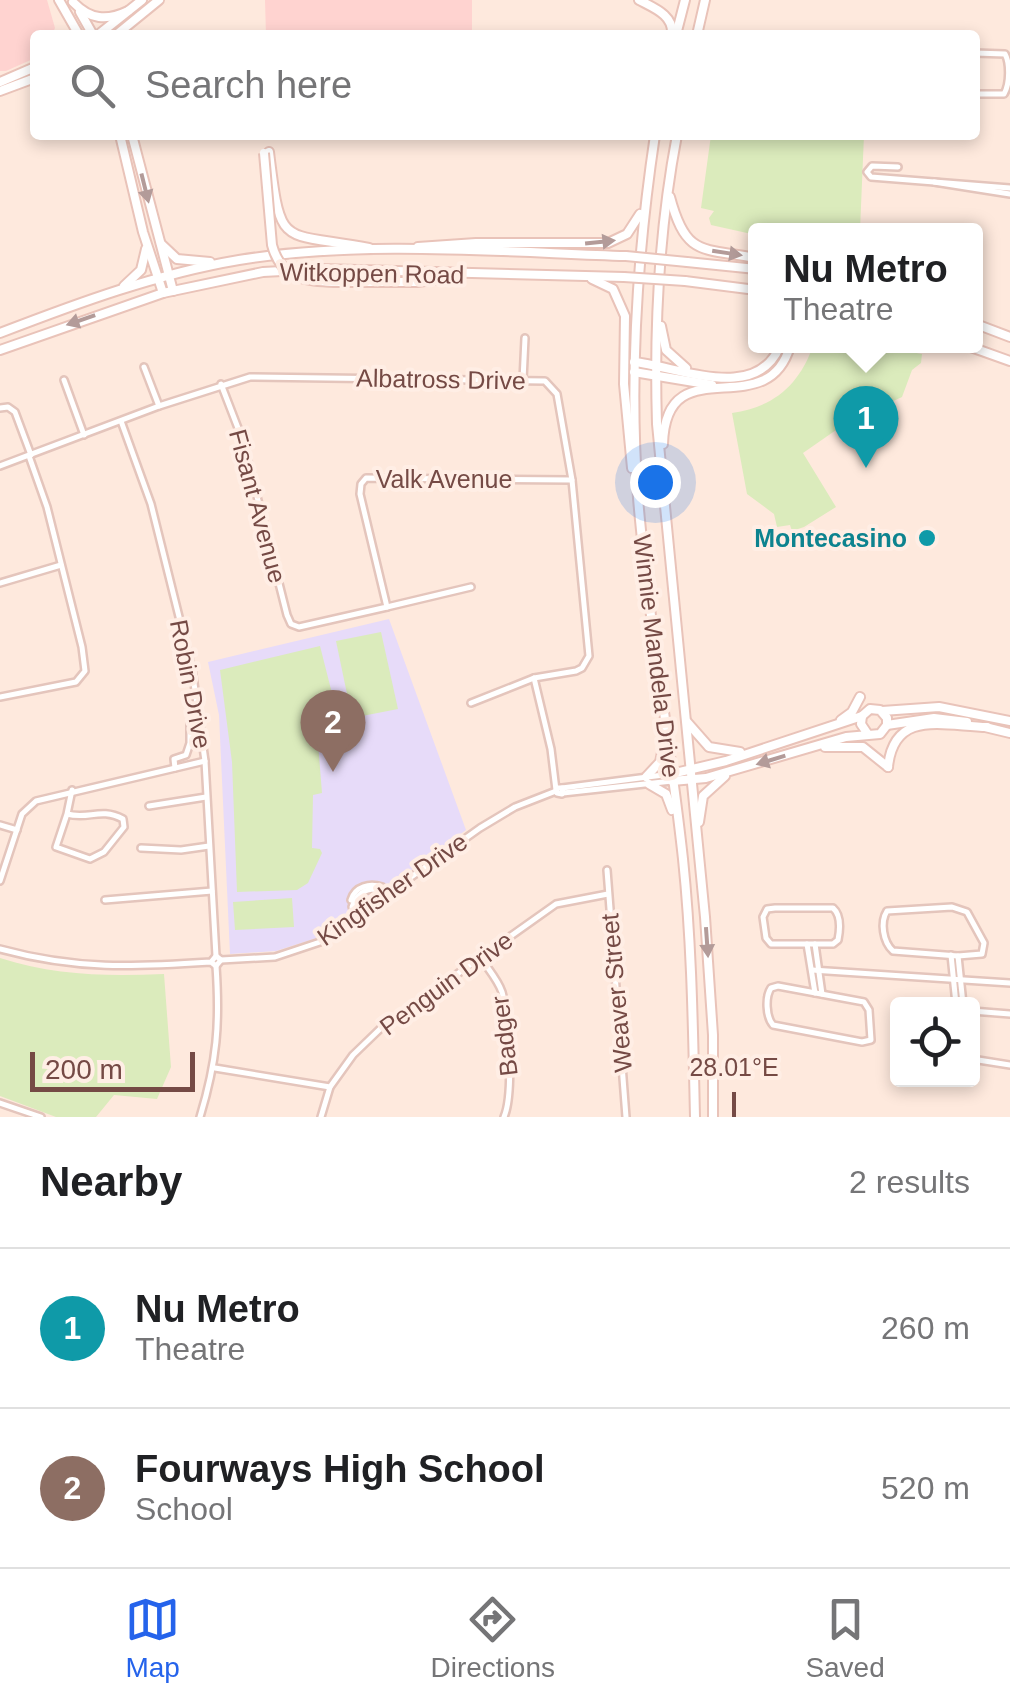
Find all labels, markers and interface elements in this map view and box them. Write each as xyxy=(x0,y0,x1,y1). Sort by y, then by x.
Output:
search box xyxy=(30,30,980,140)
icon: search xyxy=(65,58,120,113)
text: Search here xyxy=(145,64,352,106)
one-way arrow xyxy=(138,173,153,204)
popup xyxy=(748,223,983,353)
one-way arrow xyxy=(585,233,617,249)
one-way arrow xyxy=(712,246,744,261)
text: Nu Metro xyxy=(783,248,948,290)
street label: Witkoppen Road xyxy=(279,257,465,289)
text: Theatre xyxy=(783,291,893,327)
one-way arrow xyxy=(66,314,96,329)
street label: Albatross Drive xyxy=(356,364,526,394)
pin: 1 xyxy=(834,386,898,468)
street label: Fisant Avenue xyxy=(224,426,292,586)
your location xyxy=(630,457,681,508)
street label: Valk Avenue xyxy=(376,465,512,493)
place label: Montecasino xyxy=(754,524,907,552)
marker: Montecasino xyxy=(916,527,938,549)
street label: Winnie Mandela Drive xyxy=(628,533,686,779)
street label: Robin Drive xyxy=(165,617,217,751)
pin: 2 xyxy=(300,690,366,772)
one-way arrow xyxy=(755,753,786,768)
street label: Kingfisher Drive xyxy=(312,827,472,951)
street label: Weaver Street xyxy=(595,912,637,1074)
street label: Penguin Drive xyxy=(374,926,518,1040)
one-way arrow xyxy=(699,926,715,958)
street label: Badger xyxy=(485,994,523,1078)
map controls xyxy=(890,997,980,1087)
button: locate xyxy=(890,997,980,1087)
scale bar xyxy=(30,1047,195,1092)
text: 28.01°E xyxy=(689,1053,779,1081)
text: 200 m xyxy=(45,1054,123,1085)
text: Nearby xyxy=(40,1158,182,1205)
text: 2 results xyxy=(849,1164,970,1200)
text: Nu Metro xyxy=(135,1288,300,1330)
text: 1 xyxy=(64,1310,81,1346)
text: 260 m xyxy=(881,1310,970,1346)
text: Theatre xyxy=(135,1331,245,1367)
text: Fourways High School xyxy=(135,1448,545,1490)
text: 2 xyxy=(64,1470,81,1506)
text: 520 m xyxy=(881,1470,970,1506)
text: School xyxy=(135,1491,233,1527)
tab: Map xyxy=(125,1592,180,1684)
tab: Directions xyxy=(431,1592,555,1684)
tab: Saved xyxy=(805,1592,885,1684)

